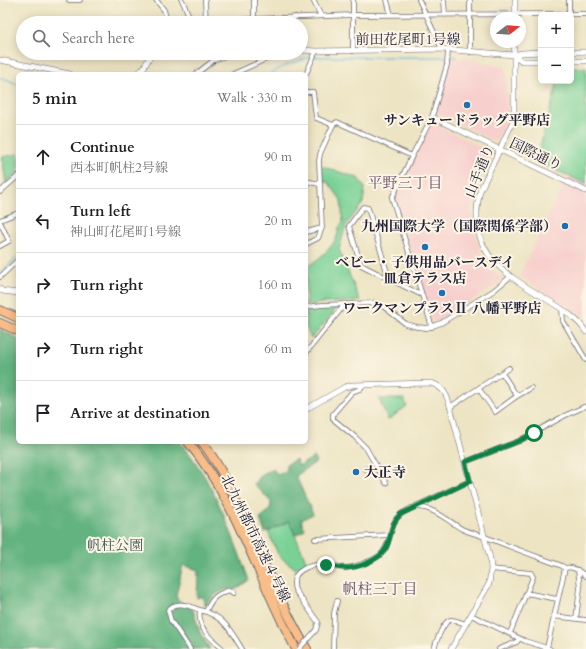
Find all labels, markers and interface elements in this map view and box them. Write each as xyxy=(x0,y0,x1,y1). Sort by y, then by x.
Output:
north arrow xyxy=(490,12,526,48)
map controls xyxy=(538,12,574,84)
button: + xyxy=(538,12,574,48)
search box xyxy=(16,16,308,60)
icon: search xyxy=(30,27,52,49)
text: Search here xyxy=(62,28,135,48)
street label: 前田花尾町1号線 xyxy=(355,30,461,49)
button: − xyxy=(538,48,574,84)
text: 5 min xyxy=(32,87,77,110)
text: Walk · 330 m xyxy=(217,89,292,107)
marker: サンキュードラッグ平野店 xyxy=(462,100,472,110)
place label: サンキュードラッグ平野店 xyxy=(383,111,551,130)
street label: 国際通り xyxy=(506,134,565,175)
text: Continue xyxy=(70,137,135,157)
street label: 山手通り xyxy=(460,142,499,201)
icon: ahead xyxy=(32,146,54,168)
text: 90 m xyxy=(264,148,292,166)
text: 西本町帆柱2号線 xyxy=(70,159,168,177)
district label: 平野三丁目 xyxy=(367,173,443,193)
text: Turn left xyxy=(70,201,131,221)
icon: left xyxy=(32,210,54,232)
text: 20 m xyxy=(264,212,292,230)
place label: 九州国際大学（国際関係学部） xyxy=(361,217,557,236)
marker: 九州国際大学（国際関係学部） xyxy=(560,221,570,231)
text: 神山町花尾町1号線 xyxy=(70,223,181,241)
marker: ベビー・子供用品バースデイ 皿倉テラス店 xyxy=(420,242,430,252)
place label: ベビー・子供用品バースデイ 皿倉テラス店 xyxy=(335,253,515,288)
icon: right xyxy=(32,274,54,296)
text: Turn right xyxy=(70,275,143,295)
text: 160 m xyxy=(258,276,292,294)
marker: ワークマンプラスⅡ 八幡平野店 xyxy=(437,288,447,298)
place label: ワークマンプラスⅡ 八幡平野店 xyxy=(342,299,542,318)
icon: right xyxy=(32,338,54,360)
text: Turn right xyxy=(70,339,143,359)
text: 60 m xyxy=(264,340,292,358)
icon: arrive xyxy=(32,402,54,424)
text: Arrive at destination xyxy=(70,403,210,423)
route start xyxy=(525,424,543,442)
place label: 大正寺 xyxy=(364,463,406,482)
marker: 大正寺 xyxy=(351,467,361,477)
street label: 北九州都市高速４号線 xyxy=(216,471,295,605)
park label: 帆柱公園 xyxy=(87,536,143,555)
route end xyxy=(317,556,335,574)
district label: 帆柱三丁目 xyxy=(342,579,418,599)

